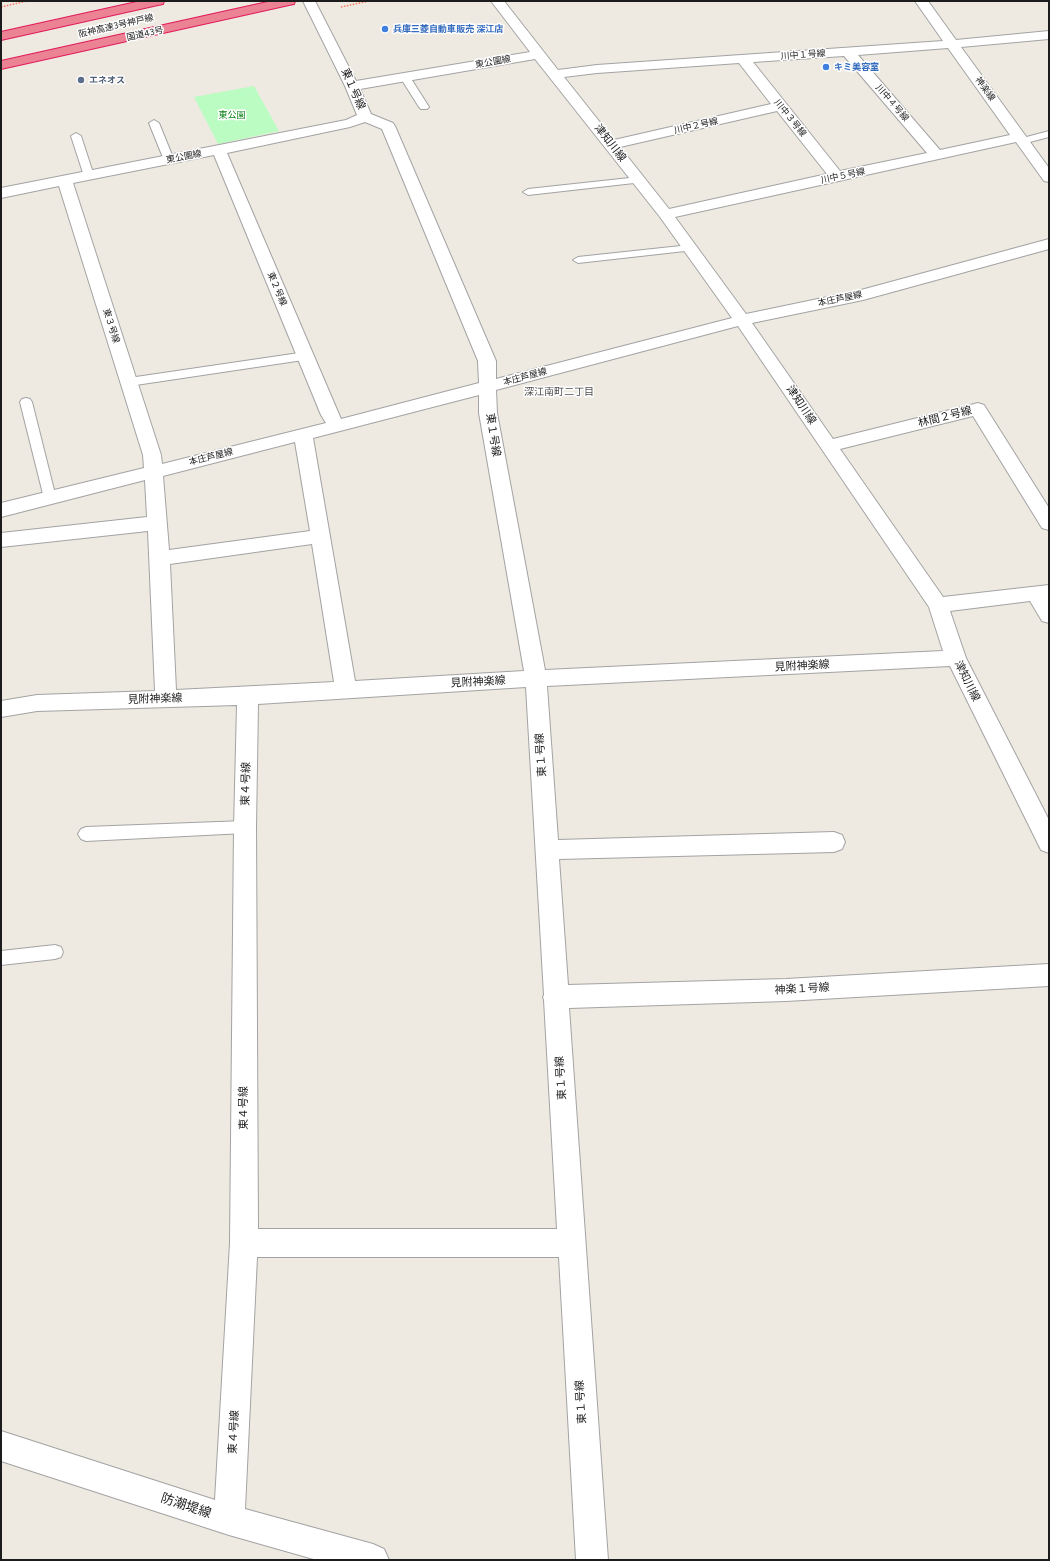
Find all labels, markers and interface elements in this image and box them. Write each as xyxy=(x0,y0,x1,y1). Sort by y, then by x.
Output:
street label: 阪神高速3号神戸線 xyxy=(77,12,155,40)
marker: 兵庫三菱自動車販売 深江店 xyxy=(380,24,390,34)
place label: 兵庫三菱自動車販売 深江店 xyxy=(393,24,503,34)
street label: 国道43号 xyxy=(126,25,164,43)
street label: 川中１号線 xyxy=(780,48,826,62)
street label: 東公園線 xyxy=(474,54,512,70)
marker: キミ美容室 xyxy=(821,62,831,72)
place label: キミ美容室 xyxy=(834,62,879,72)
street label: 東１号線 xyxy=(338,66,368,112)
marker: エネオス xyxy=(76,75,86,85)
place label: エネオス xyxy=(89,75,125,85)
street label: 神楽線 xyxy=(973,75,997,103)
street label: 川中４号線 xyxy=(873,82,911,124)
street label: 川中３号線 xyxy=(772,97,808,139)
park label: 東公園 xyxy=(219,110,245,120)
street label: 川中２号線 xyxy=(673,116,719,136)
street label: 津知川線 xyxy=(591,122,629,164)
street label: 東公園線 xyxy=(165,148,203,166)
street label: 川中５号線 xyxy=(820,166,866,186)
street label: 東２号線 xyxy=(265,270,289,308)
street label: 本庄芦屋線 xyxy=(817,289,863,309)
street label: 東３号線 xyxy=(100,307,122,345)
street label: 本庄芦屋線 xyxy=(502,366,548,388)
street label: 津知川線 xyxy=(783,383,819,427)
district label: 深江南町二丁目 xyxy=(524,386,594,398)
street label: 林間２号線 xyxy=(917,404,973,430)
street label: 東１号線 xyxy=(483,412,503,458)
street label: 本庄芦屋線 xyxy=(188,446,234,468)
street label: 見附神楽線 xyxy=(774,658,830,674)
street label: 津知川線 xyxy=(951,658,983,704)
street label: 見附神楽線 xyxy=(450,674,506,690)
street label: 見附神楽線 xyxy=(127,691,183,707)
street label: 東１号線 xyxy=(533,733,549,777)
street label: 東４号線 xyxy=(239,762,253,806)
street label: 神楽１号線 xyxy=(774,981,830,997)
street label: 東１号線 xyxy=(553,1056,569,1100)
street label: 東４号線 xyxy=(237,1086,251,1130)
street label: 東１号線 xyxy=(573,1380,589,1424)
street label: 東４号線 xyxy=(226,1410,242,1454)
street label: 防潮堤線 xyxy=(159,1491,213,1521)

